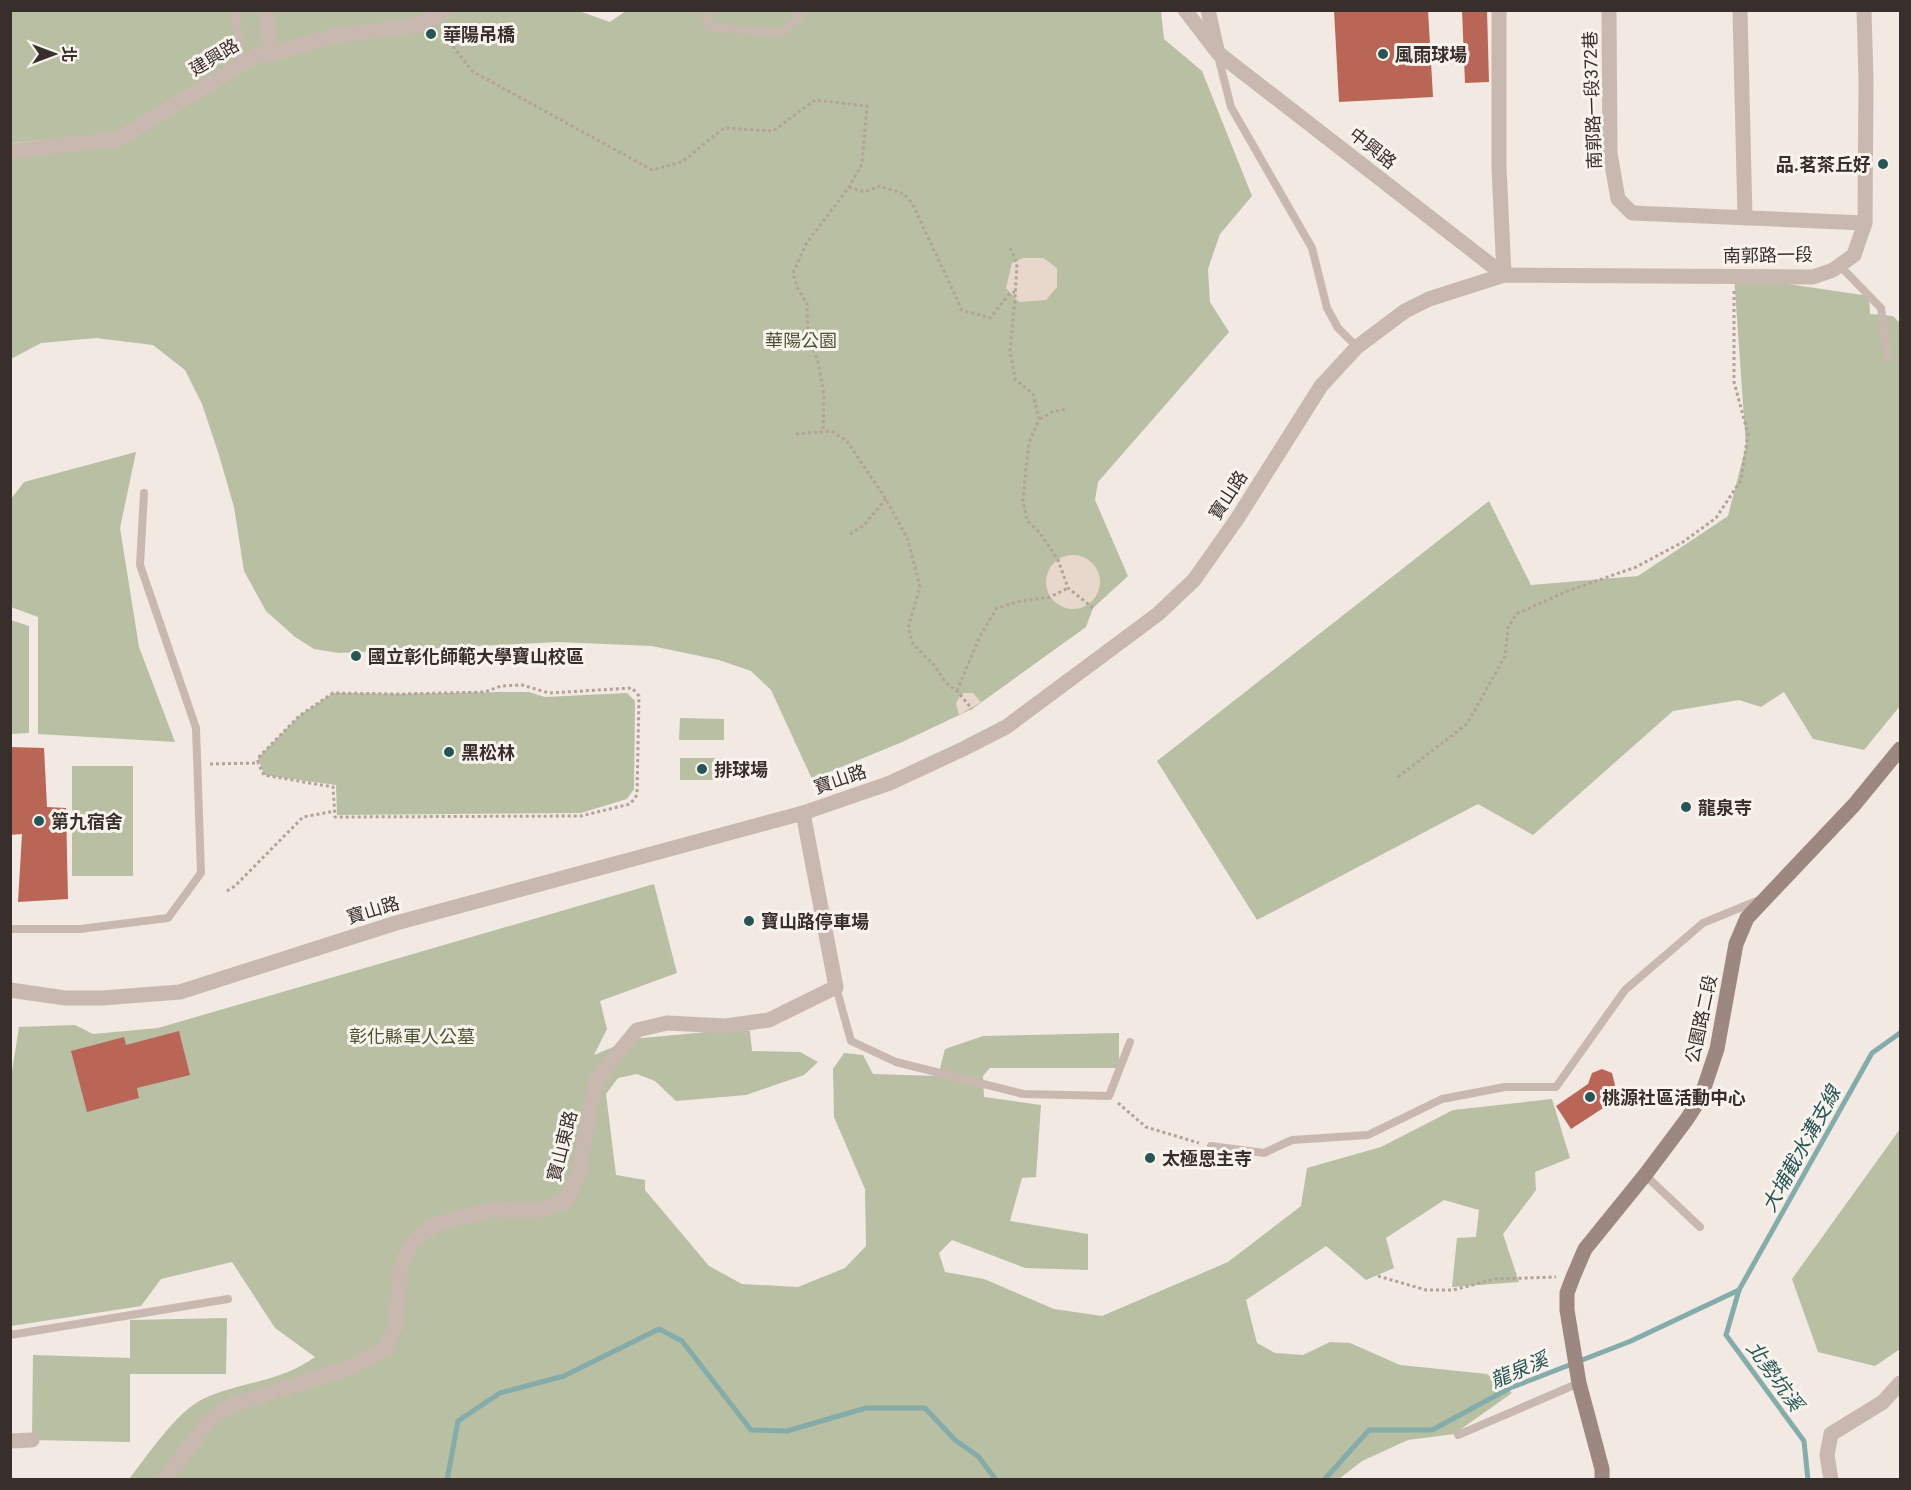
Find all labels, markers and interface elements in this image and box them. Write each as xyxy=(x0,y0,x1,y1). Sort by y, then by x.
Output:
north arrow xyxy=(24,24,84,84)
place label: 華陽吊橋 xyxy=(443,24,515,45)
marker: 華陽吊橋 xyxy=(424,27,438,41)
street label: 南郭路一段372巷 xyxy=(1579,30,1605,170)
street label: 建興路 xyxy=(185,34,243,80)
place label: 風雨球場 xyxy=(1395,44,1467,65)
text: 北 xyxy=(59,46,78,62)
marker: 風雨球場 xyxy=(1376,47,1390,61)
street label: 中興路 xyxy=(1345,123,1401,173)
place label: 品.茗茶丘好 xyxy=(1776,154,1871,175)
marker: 品.茗茶丘好 xyxy=(1876,157,1890,171)
street label: 南郭路一段 xyxy=(1723,244,1813,266)
park label: 華陽公園 xyxy=(765,330,837,351)
street label: 寶山路 xyxy=(1204,467,1252,523)
place label: 國立彰化師範大學寶山校區 xyxy=(368,646,584,667)
marker: 國立彰化師範大學寶山校區 xyxy=(349,649,363,663)
place label: 黑松林 xyxy=(461,742,515,763)
marker: 黑松林 xyxy=(442,745,456,759)
place label: 排球場 xyxy=(714,759,768,780)
street label: 寶山路 xyxy=(811,760,869,798)
marker: 排球場 xyxy=(695,762,709,776)
place label: 龍泉寺 xyxy=(1698,797,1752,818)
marker: 龍泉寺 xyxy=(1679,800,1693,814)
place label: 第九宿舍 xyxy=(51,811,123,832)
marker: 第九宿舍 xyxy=(32,814,46,828)
street label: 寶山路 xyxy=(344,892,402,928)
place label: 寶山路停車場 xyxy=(761,911,869,932)
marker: 寶山路停車場 xyxy=(742,914,756,928)
street label: 公園路二段 xyxy=(1681,973,1721,1065)
park label: 彰化縣軍人公墓 xyxy=(349,1026,475,1047)
water label: 大埔截水溝支線 xyxy=(1757,1080,1846,1216)
place label: 桃源社區活動中心 xyxy=(1602,1087,1746,1108)
marker: 桃源社區活動中心 xyxy=(1583,1090,1597,1104)
street label: 寶山東路 xyxy=(543,1109,581,1183)
place label: 太極恩主寺 xyxy=(1162,1148,1252,1169)
marker: 太極恩主寺 xyxy=(1143,1151,1157,1165)
water label: 北勢坑溪 xyxy=(1742,1337,1810,1418)
water label: 龍泉溪 xyxy=(1487,1346,1554,1393)

